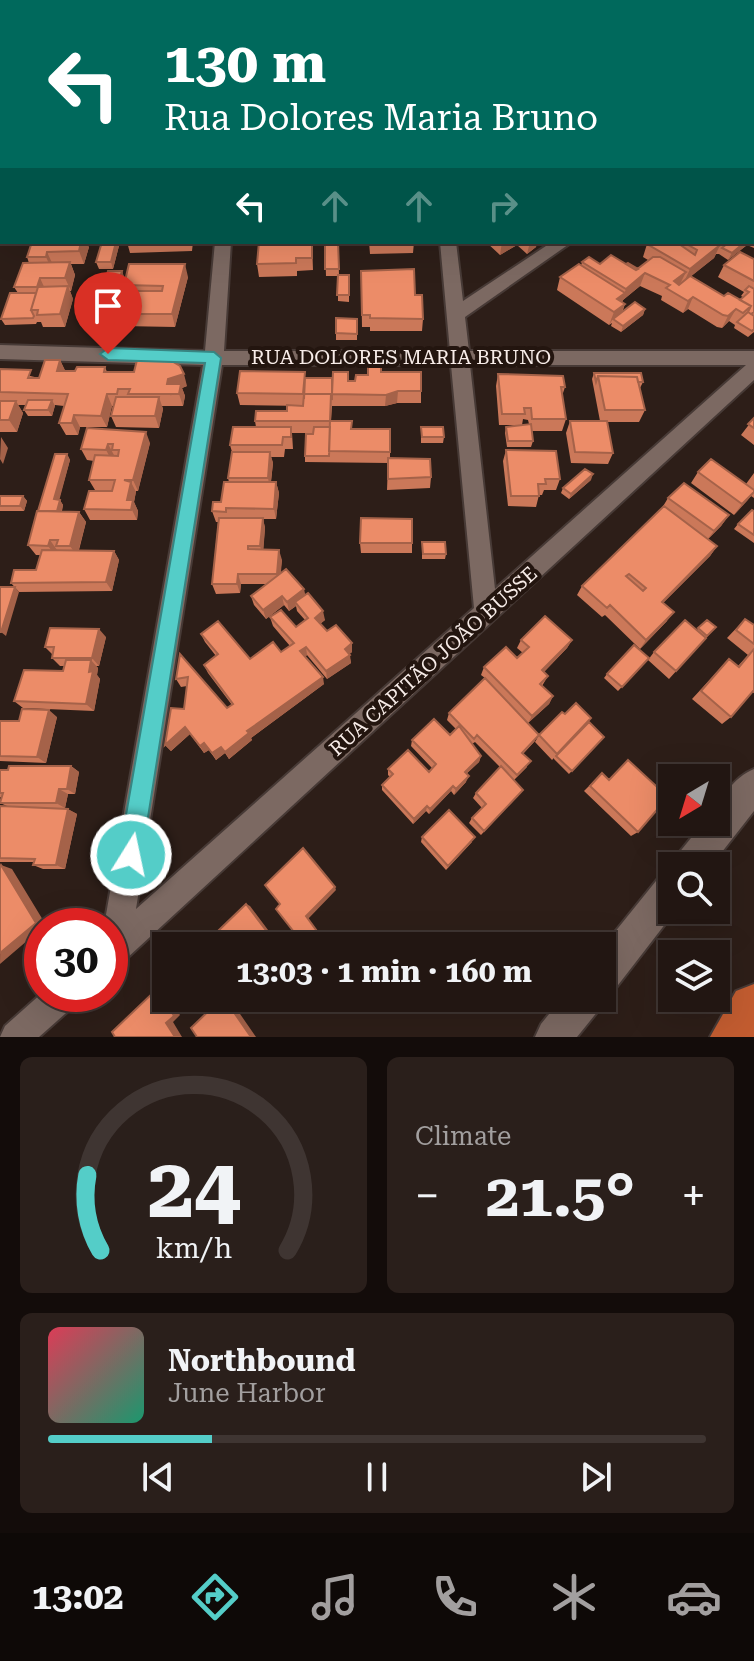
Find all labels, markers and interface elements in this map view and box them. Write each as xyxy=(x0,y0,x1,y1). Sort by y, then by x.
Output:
text: 130 m xyxy=(164,30,326,96)
icon: left xyxy=(32,32,136,136)
text: Rua Dolores Maria Bruno xyxy=(164,97,598,139)
icon: left xyxy=(229,184,273,228)
icon: ahead xyxy=(313,184,357,228)
icon: ahead xyxy=(397,184,441,228)
icon: right xyxy=(481,184,525,228)
pin xyxy=(74,272,142,354)
icon: arrive xyxy=(86,284,130,328)
street label: RUA DOLORES MARIA BRUNO xyxy=(251,345,551,369)
street label: RUA CAPITÃO JOÃO BUSSE xyxy=(324,561,542,761)
north arrow xyxy=(658,764,730,836)
map controls xyxy=(658,764,730,1012)
position arrow xyxy=(89,813,173,897)
button: search xyxy=(658,852,730,924)
speed limit sign: 30 xyxy=(24,908,128,1012)
button: layers xyxy=(658,940,730,1012)
text: 13:03 · 1 min · 160 m xyxy=(236,954,532,989)
text: Climate xyxy=(415,1121,511,1151)
text: 24 xyxy=(147,1140,240,1237)
text: 21.5° xyxy=(486,1160,635,1231)
text: − xyxy=(415,1170,440,1222)
text: + xyxy=(681,1170,706,1222)
text: km/h xyxy=(155,1231,232,1265)
text: Northbound xyxy=(168,1343,356,1378)
text: June Harbor xyxy=(168,1378,326,1408)
icon: previous xyxy=(136,1455,180,1499)
icon: pause xyxy=(355,1455,399,1499)
icon: next xyxy=(574,1455,618,1499)
icon: directions xyxy=(187,1569,243,1625)
icon: music xyxy=(307,1569,363,1625)
icon: phone xyxy=(427,1569,483,1625)
icon: climate xyxy=(546,1569,602,1625)
icon: car xyxy=(666,1569,722,1625)
text: 13:02 xyxy=(32,1576,124,1618)

